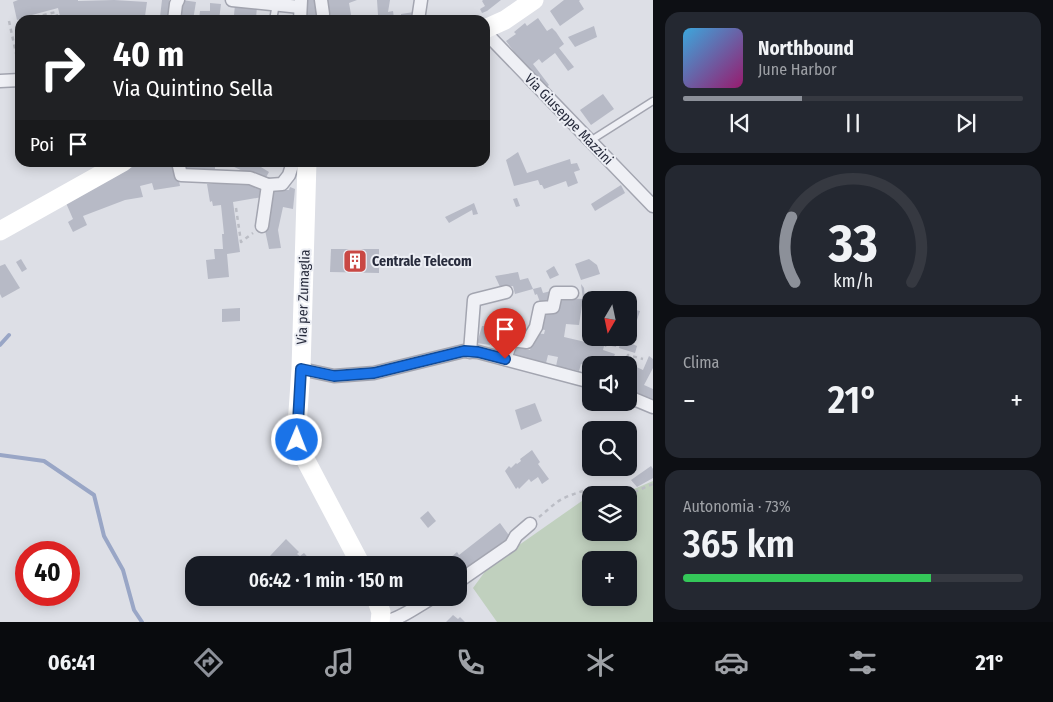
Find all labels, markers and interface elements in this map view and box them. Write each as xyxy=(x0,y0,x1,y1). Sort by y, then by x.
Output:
text: 40 m xyxy=(113,33,184,75)
icon: right xyxy=(30,35,95,100)
text: Northbound xyxy=(758,37,854,60)
text: June Harbor xyxy=(758,60,836,79)
street label: Via Giuseppe Mazzini xyxy=(521,70,616,168)
text: Via Quintino Sella xyxy=(113,75,273,102)
icon: previous xyxy=(726,109,754,137)
icon: pause xyxy=(839,109,867,137)
icon: next xyxy=(952,109,980,137)
icon: arrive xyxy=(64,130,92,158)
text: Poi xyxy=(30,133,54,156)
text: 33 xyxy=(827,212,878,275)
building icon: Centrale Telecom xyxy=(342,248,368,274)
street label: Via per Zumaglia xyxy=(293,249,314,345)
place label: Centrale Telecom xyxy=(372,253,472,270)
text: km/h xyxy=(833,270,873,292)
north arrow xyxy=(582,291,638,346)
map controls xyxy=(582,291,637,606)
pin xyxy=(484,308,526,359)
icon: arrive xyxy=(491,315,519,343)
text: Clima xyxy=(683,353,719,372)
button: sound xyxy=(582,356,637,411)
text: 21° xyxy=(828,377,878,423)
text: − xyxy=(683,384,696,417)
text: + xyxy=(1010,384,1023,417)
position arrow xyxy=(270,413,322,465)
button: search xyxy=(582,421,637,476)
button: layers xyxy=(582,486,637,541)
text: Autonomia · 73% xyxy=(683,497,791,516)
text: 365 km xyxy=(683,521,795,567)
speed limit sign: 40 xyxy=(15,541,80,606)
button: + xyxy=(582,551,637,606)
text: 06:42 · 1 min · 150 m xyxy=(249,569,403,592)
icon: directions xyxy=(191,645,226,680)
icon: music xyxy=(322,645,357,680)
icon: phone xyxy=(453,645,488,680)
icon: climate xyxy=(583,645,618,680)
icon: car xyxy=(714,645,749,680)
icon: filters xyxy=(845,645,880,680)
text: 06:41 xyxy=(48,649,95,676)
text: 21° xyxy=(976,649,1005,676)

